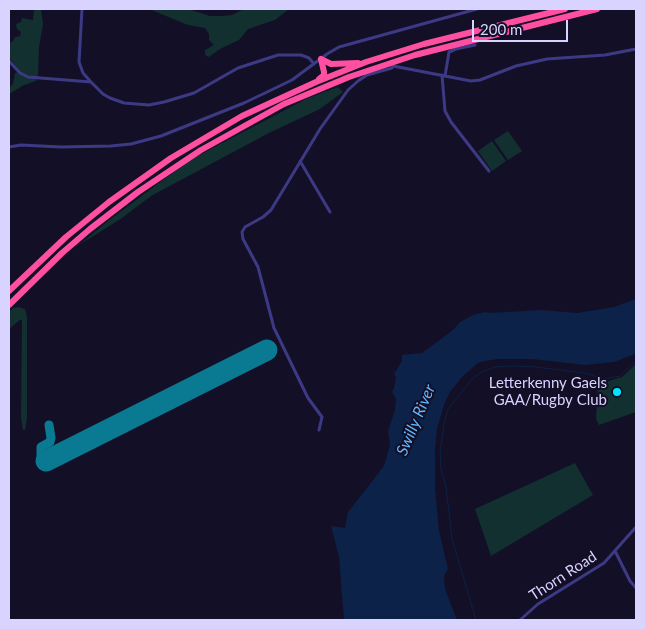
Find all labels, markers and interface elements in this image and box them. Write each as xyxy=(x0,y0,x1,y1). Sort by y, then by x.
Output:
scale bar xyxy=(475,10,571,42)
text: 200 m xyxy=(480,20,522,38)
place label: Letterkenny Gaels GAA/Rugby Club xyxy=(489,374,607,409)
water label: Swilly River xyxy=(392,382,440,458)
marker: Letterkenny Gaels GAA/Rugby Club xyxy=(611,386,623,398)
street label: Thorn Road xyxy=(526,548,600,604)

